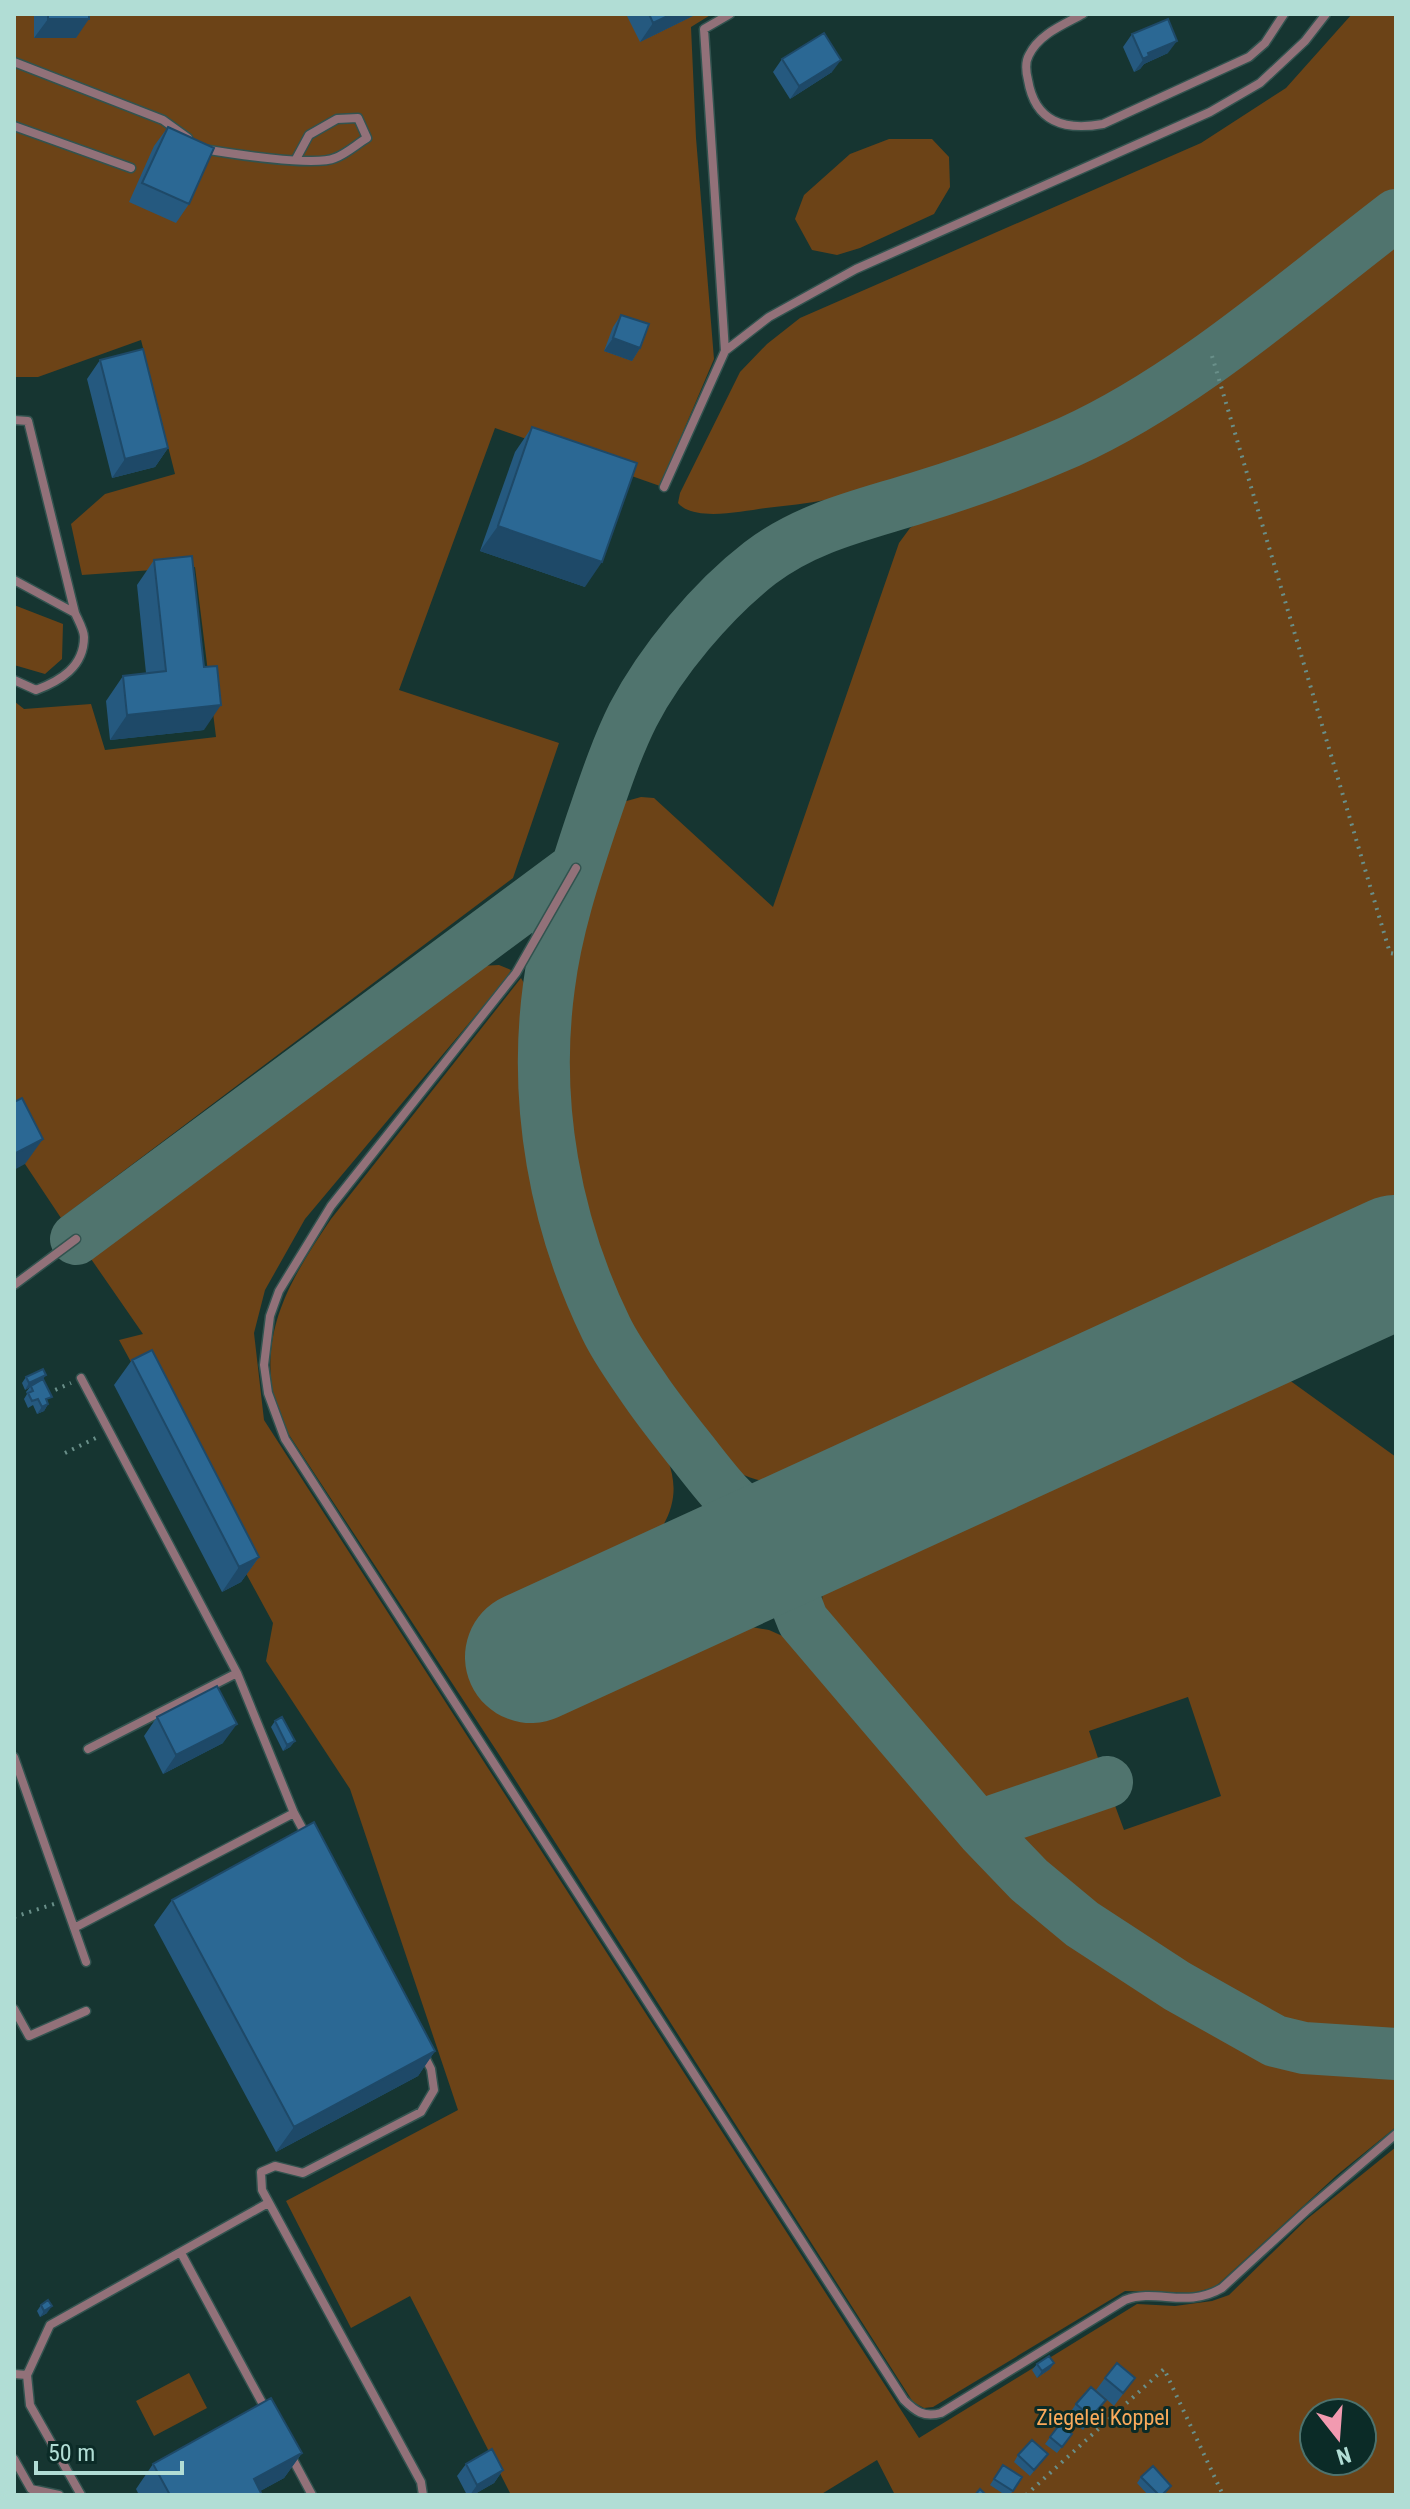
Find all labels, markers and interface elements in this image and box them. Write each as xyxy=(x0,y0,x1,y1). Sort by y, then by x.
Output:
north arrow xyxy=(1298,2397,1378,2477)
park label: Ziegelei Koppel xyxy=(1036,2405,1170,2430)
scale bar xyxy=(36,2425,182,2475)
text: 50 m xyxy=(48,2439,95,2467)
text: N xyxy=(1334,2442,1354,2470)

